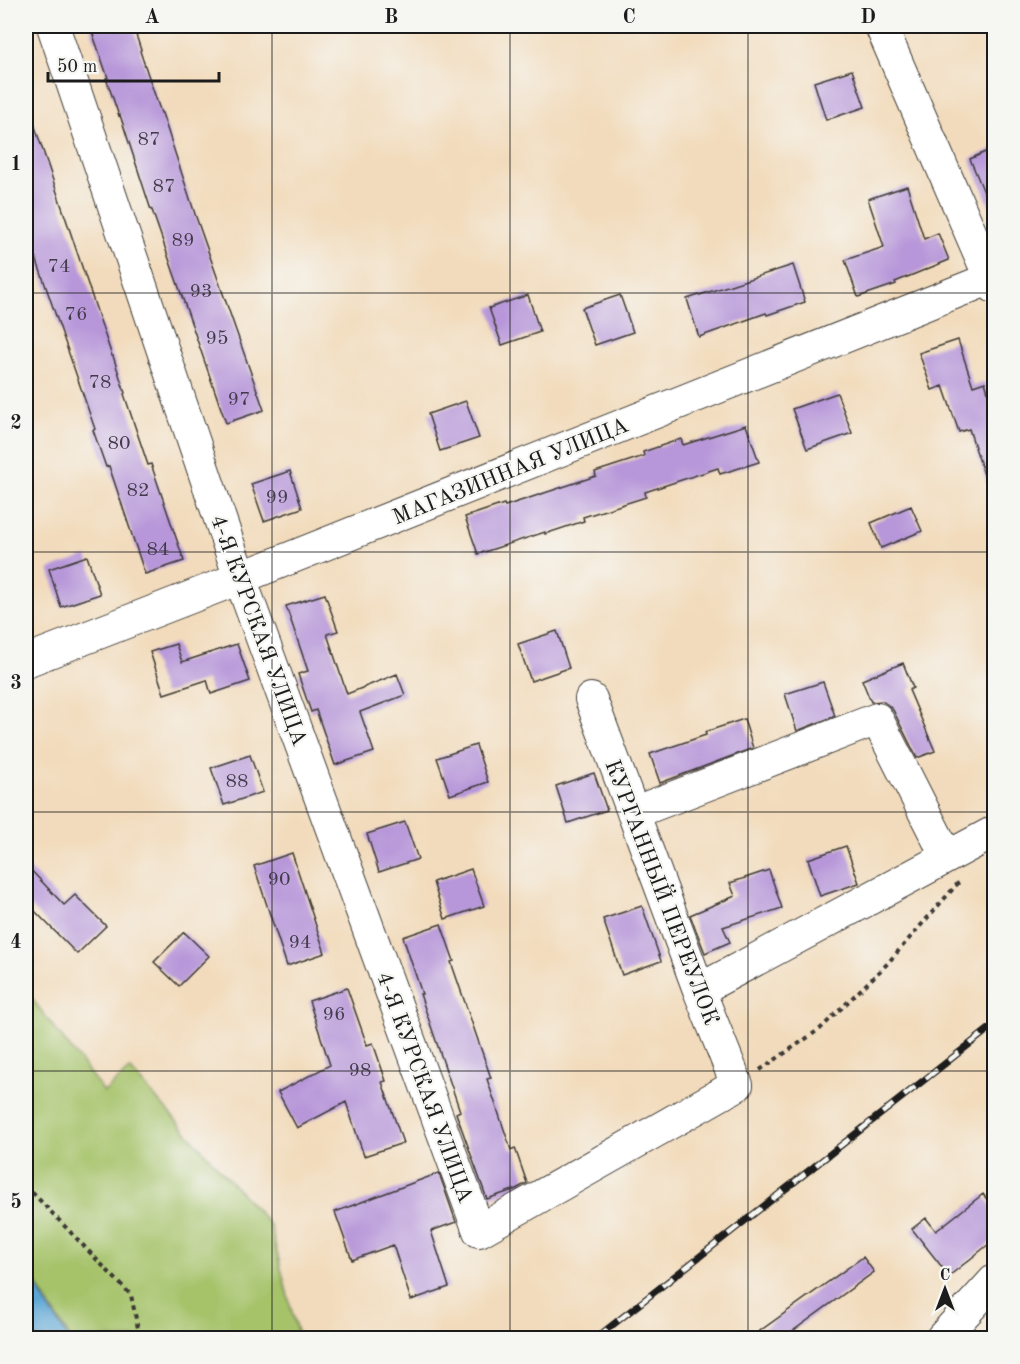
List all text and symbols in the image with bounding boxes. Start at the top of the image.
text: A [144,8,160,28]
text: B [384,8,398,28]
text: C [622,8,636,28]
text: D [860,8,876,28]
scale bar [48,45,219,83]
text: 50 m [57,58,97,76]
house number: 87 [137,130,161,150]
text: 1 [10,155,22,175]
house number: 87 [152,177,176,197]
house number: 89 [171,231,195,251]
house number: 74 [47,257,71,277]
house number: 93 [189,282,213,302]
house number: 76 [64,305,88,325]
house number: 95 [205,329,229,349]
house number: 78 [88,373,112,393]
house number: 97 [227,390,251,410]
text: 2 [10,414,22,434]
street label: МАГАЗИННАЯ УЛИЦА [390,414,632,529]
house number: 80 [107,434,131,454]
house number: 82 [126,481,150,501]
house number: 99 [265,488,289,508]
street label: 4-Я КУРСКАЯ УЛИЦА [206,512,310,749]
house number: 84 [146,540,170,560]
text: 3 [10,674,22,694]
street label: КУРГАННЫЙ ПЕРЕУЛОК [600,756,726,1028]
house number: 88 [225,772,249,792]
house number: 90 [267,870,291,890]
text: 4 [10,933,22,953]
house number: 94 [288,933,312,953]
street label: 4-Я КУРСКАЯ УЛИЦА [372,969,476,1206]
house number: 96 [322,1005,346,1025]
house number: 98 [348,1061,372,1081]
text: 5 [10,1192,22,1213]
north arrow [915,1259,975,1319]
text: С [940,1268,950,1284]

